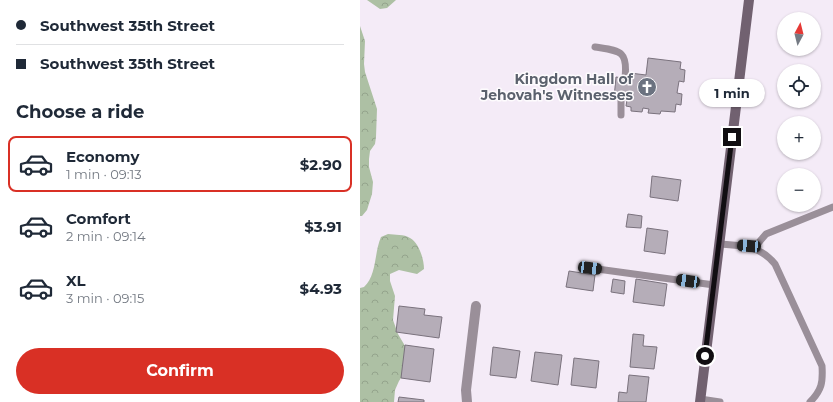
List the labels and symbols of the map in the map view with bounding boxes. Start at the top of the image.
north arrow [777,12,821,56]
place label: Kingdom Hall of Jehovah's Witnesses [480,70,634,104]
church icon: Kingdom Hall of Jehovah's Witnesses [636,76,658,98]
callout: 1 min [699,79,765,107]
route end [723,128,741,146]
car [737,239,761,253]
car [577,261,603,275]
car [675,273,701,289]
route start [696,347,714,365]

